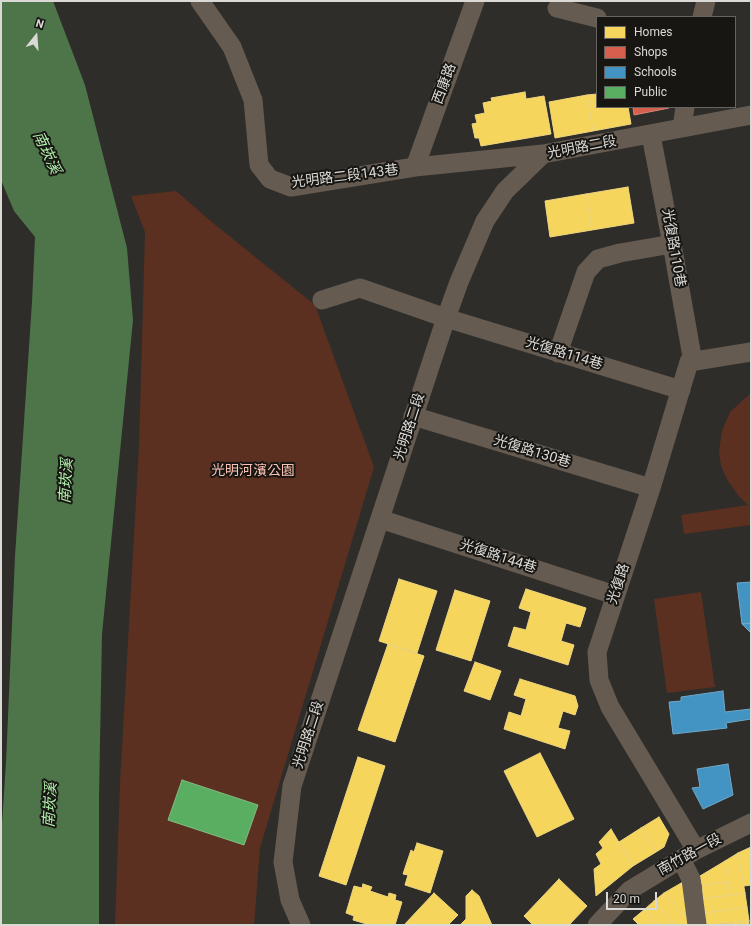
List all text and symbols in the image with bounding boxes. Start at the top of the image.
north arrow [16,16,56,56]
legend [596,16,736,108]
text: N [34,17,45,31]
text: Homes [634,25,672,39]
text: Shops [634,45,668,59]
street label: 西康路 [430,61,460,107]
text: Schools [634,65,677,79]
text: Public [634,85,667,99]
water label: 南崁溪 [28,129,64,177]
street label: 光明路二段 [546,133,618,163]
street label: 光明路二段143巷 [291,162,399,192]
street label: 光復路110巷 [658,207,688,289]
street label: 光復路114巷 [523,334,605,374]
street label: 光明路二段 [391,391,429,463]
street label: 光復路130巷 [491,432,573,472]
water label: 南崁溪 [57,458,77,504]
park label: 光明河濱公園 [211,463,295,479]
street label: 光復路144巷 [458,537,538,577]
street label: 光復路 [605,561,633,607]
street label: 光明路二段 [290,699,328,771]
water label: 南崁溪 [41,782,61,828]
street label: 南竹路一段 [655,831,725,879]
scale bar [608,884,659,910]
text: 20 m [613,892,640,906]

